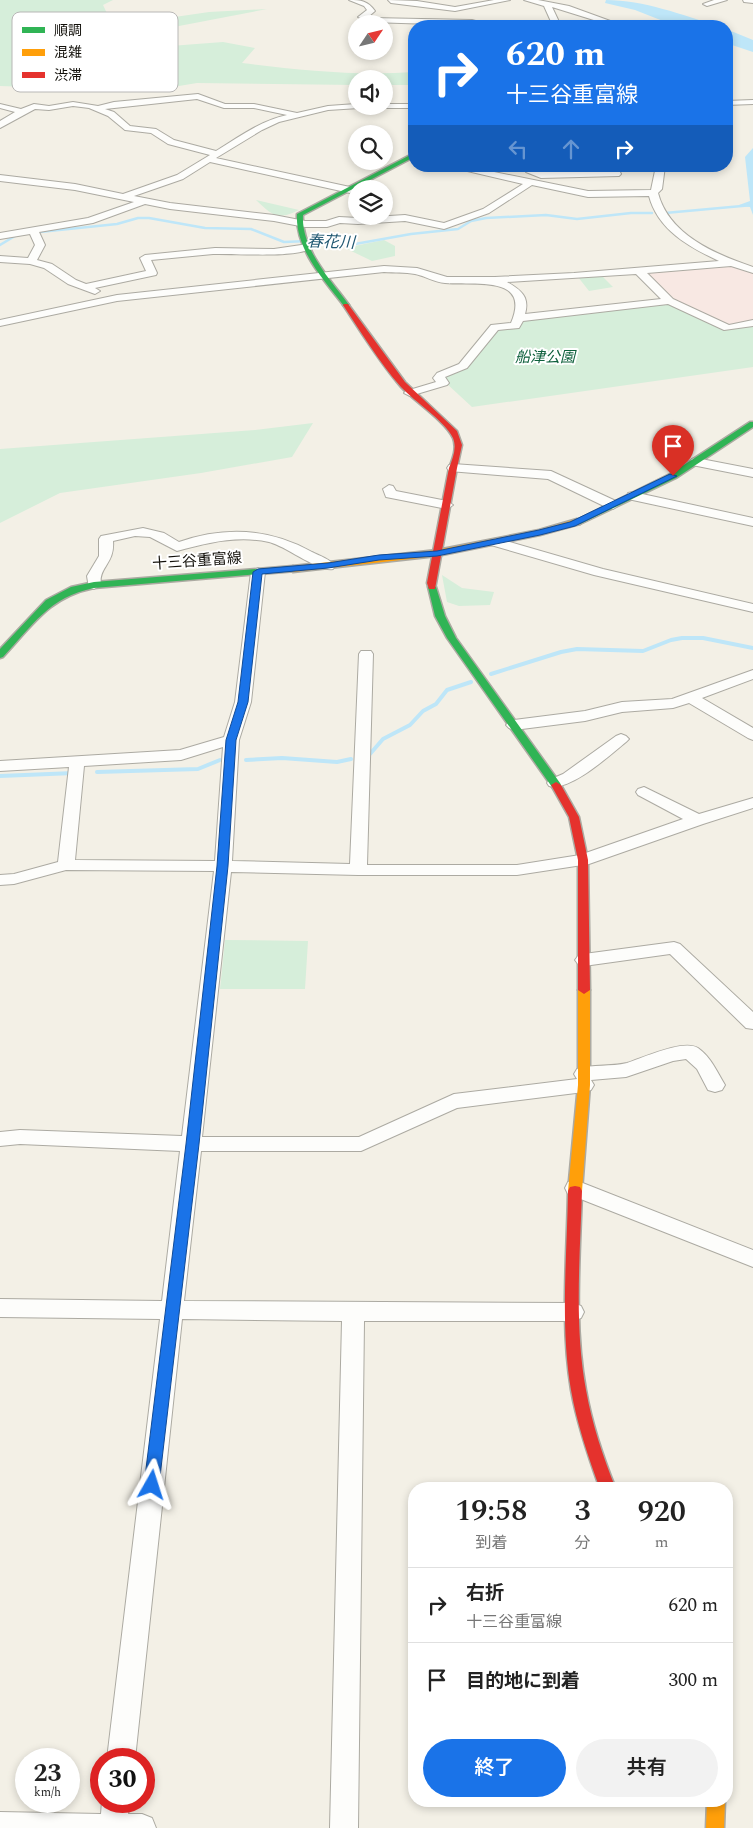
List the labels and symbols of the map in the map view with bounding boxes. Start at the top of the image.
legend [12,12,178,92]
north arrow [348,15,392,60]
text: 順調 [54,20,82,41]
text: 混雑 [54,42,82,63]
text: 渋滞 [54,65,82,86]
water label: 春花川 [307,229,357,255]
park label: 船津公園 [515,346,577,369]
pin [652,425,694,476]
street label: 十三谷重富線 [151,546,243,576]
position arrow [125,1458,177,1510]
speed limit sign: 30 [90,1748,155,1813]

